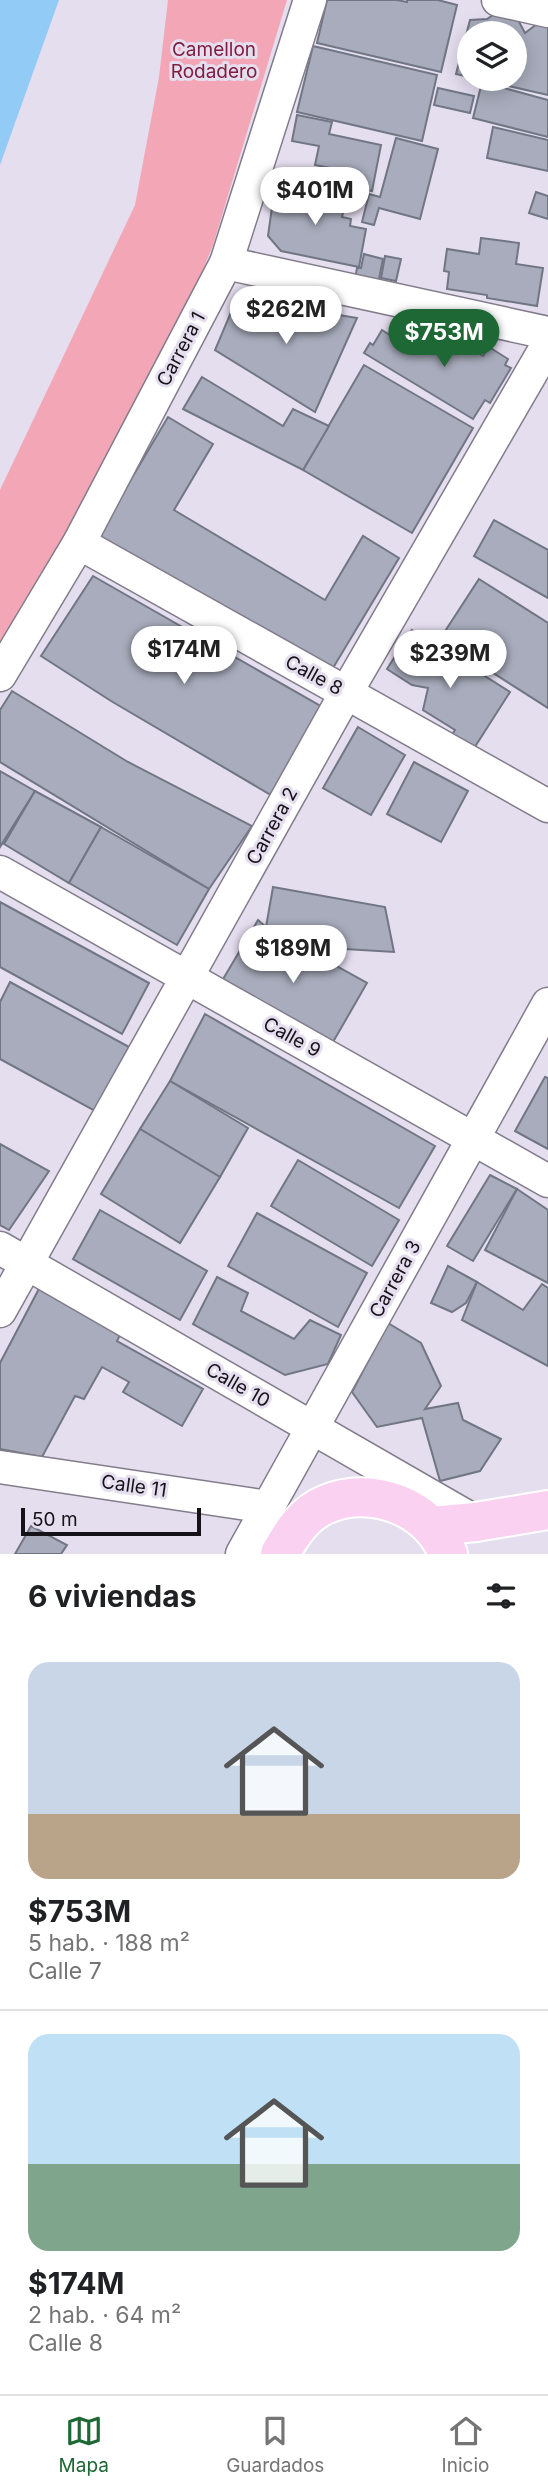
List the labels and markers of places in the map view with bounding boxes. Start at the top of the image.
pin: $401M [266,168,364,227]
pin: $262M [237,286,335,346]
pin: $753M [395,310,493,369]
pin: $174M [135,626,233,686]
pin: $239M [401,630,499,690]
pin: $189M [244,926,342,985]

